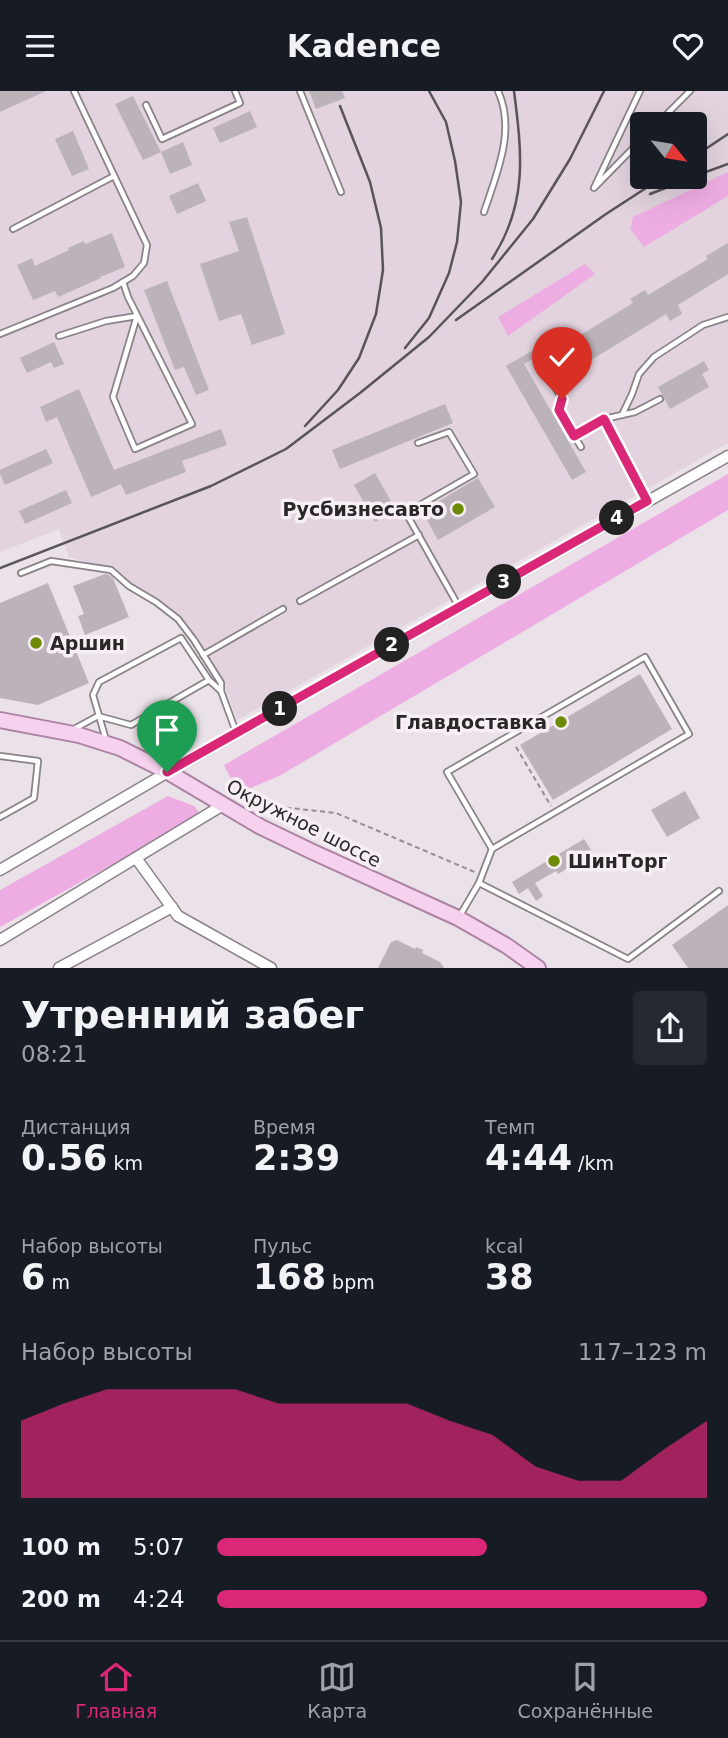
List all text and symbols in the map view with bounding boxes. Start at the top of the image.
icon: menu [21,27,59,65]
text: Kadence [287,27,441,65]
icon: heart [669,27,707,65]
north arrow [630,112,707,189]
map controls [630,112,707,189]
pin [532,327,592,399]
icon: check [543,338,581,376]
place label: Русбизнесавто [283,498,444,520]
marker: Русбизнесавто [450,501,466,517]
pin: 4 [600,501,634,535]
text: 4 [610,506,623,528]
pin: 3 [486,565,522,599]
text: 3 [497,570,510,592]
pin: 2 [374,627,410,663]
place label: Аршин [50,632,125,654]
text: 2 [385,633,398,655]
marker: Аршин [28,635,44,651]
pin: 1 [262,691,298,727]
text: 1 [273,697,286,719]
pin [137,700,197,772]
icon: arrive [148,711,186,749]
place label: Главдоставка [395,711,547,733]
marker: Главдоставка [553,714,569,730]
street label: Окружное шоссе [223,775,385,871]
place label: ШинТорг [568,850,668,872]
marker: ШинТорг [546,853,562,869]
button: share [633,991,707,1065]
text: Утренний забег [21,993,364,1037]
text: 08:21 [21,1041,87,1067]
text: Дистанция [21,1116,130,1138]
text: Время [253,1116,316,1138]
text: Темп [485,1116,535,1138]
text: 0.56 [21,1138,107,1178]
text: 2:39 [253,1138,340,1178]
text: 4:44 [485,1138,572,1178]
text: km [107,1152,143,1174]
text: /km [572,1152,614,1174]
text: Набор высоты [21,1235,163,1257]
text: Пульс [253,1235,312,1257]
text: kcal [485,1235,523,1257]
text: 6 [21,1257,45,1297]
text: 168 [253,1257,326,1297]
text: 38 [485,1257,534,1297]
text: m [45,1271,70,1293]
text: bpm [326,1271,375,1293]
text: Набор высоты [21,1339,193,1365]
text: 117–123 m [578,1339,707,1365]
text: 100 m [21,1534,101,1560]
text: 5:07 [133,1534,185,1560]
text: 200 m [21,1586,101,1612]
text: 4:24 [133,1586,185,1612]
tab: Главная [75,1658,157,1722]
tab: Карта [307,1658,367,1722]
tab: Сохранённые [517,1658,653,1722]

